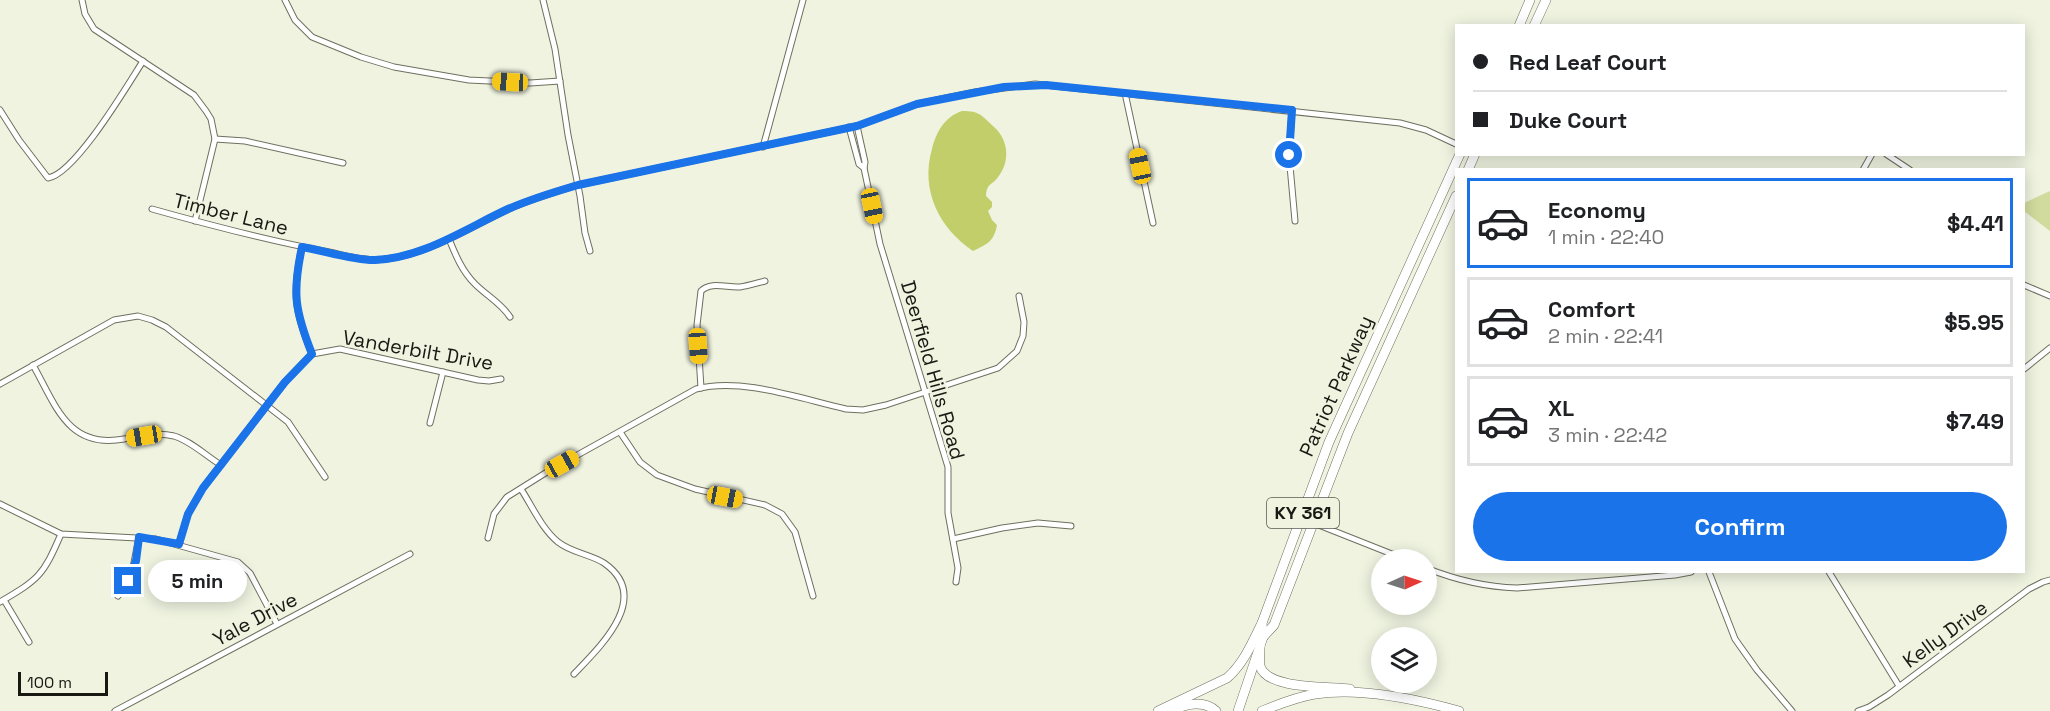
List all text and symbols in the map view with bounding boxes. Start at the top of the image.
text: Red Leaf Court [1509,48,1667,76]
car [492,72,528,92]
text: Duke Court [1509,106,1627,134]
route start [1275,141,1302,168]
car [1127,147,1153,185]
street label: Timber Lane [171,187,291,241]
car [859,187,885,225]
icon: car [1476,196,1530,250]
text: Economy [1548,196,1646,224]
text: $4.41 [1947,209,2004,237]
text: 1 min · 22:40 [1548,224,1664,250]
street label: Deerfield Hills Road [895,277,971,463]
icon: car [1476,295,1530,349]
text: Comfort [1548,295,1636,323]
text: $5.95 [1944,308,2004,336]
street label: Patriot Parkway [1293,311,1379,461]
text: 2 min · 22:41 [1548,323,1663,349]
street label: Vanderbilt Drive [341,324,495,376]
car [688,327,708,365]
icon: car [1476,394,1530,448]
text: XL [1548,394,1574,422]
text: $7.49 [1946,407,2004,435]
text: 3 min · 22:42 [1548,422,1667,448]
car [125,424,163,448]
car [542,447,582,481]
car [706,485,744,509]
button: Confirm [1473,492,2007,561]
road number: KY 361 [1267,498,1339,528]
north arrow [1371,549,1437,615]
map controls [1371,549,1437,693]
callout: 5 min [149,560,248,602]
route end [114,567,141,594]
text: 5 min [172,568,223,594]
street label: Yale Drive [208,586,302,652]
street label: Kelly Drive [1897,594,1993,674]
button: layers [1371,627,1437,693]
scale bar [18,669,108,696]
text: 100 m [27,672,72,693]

